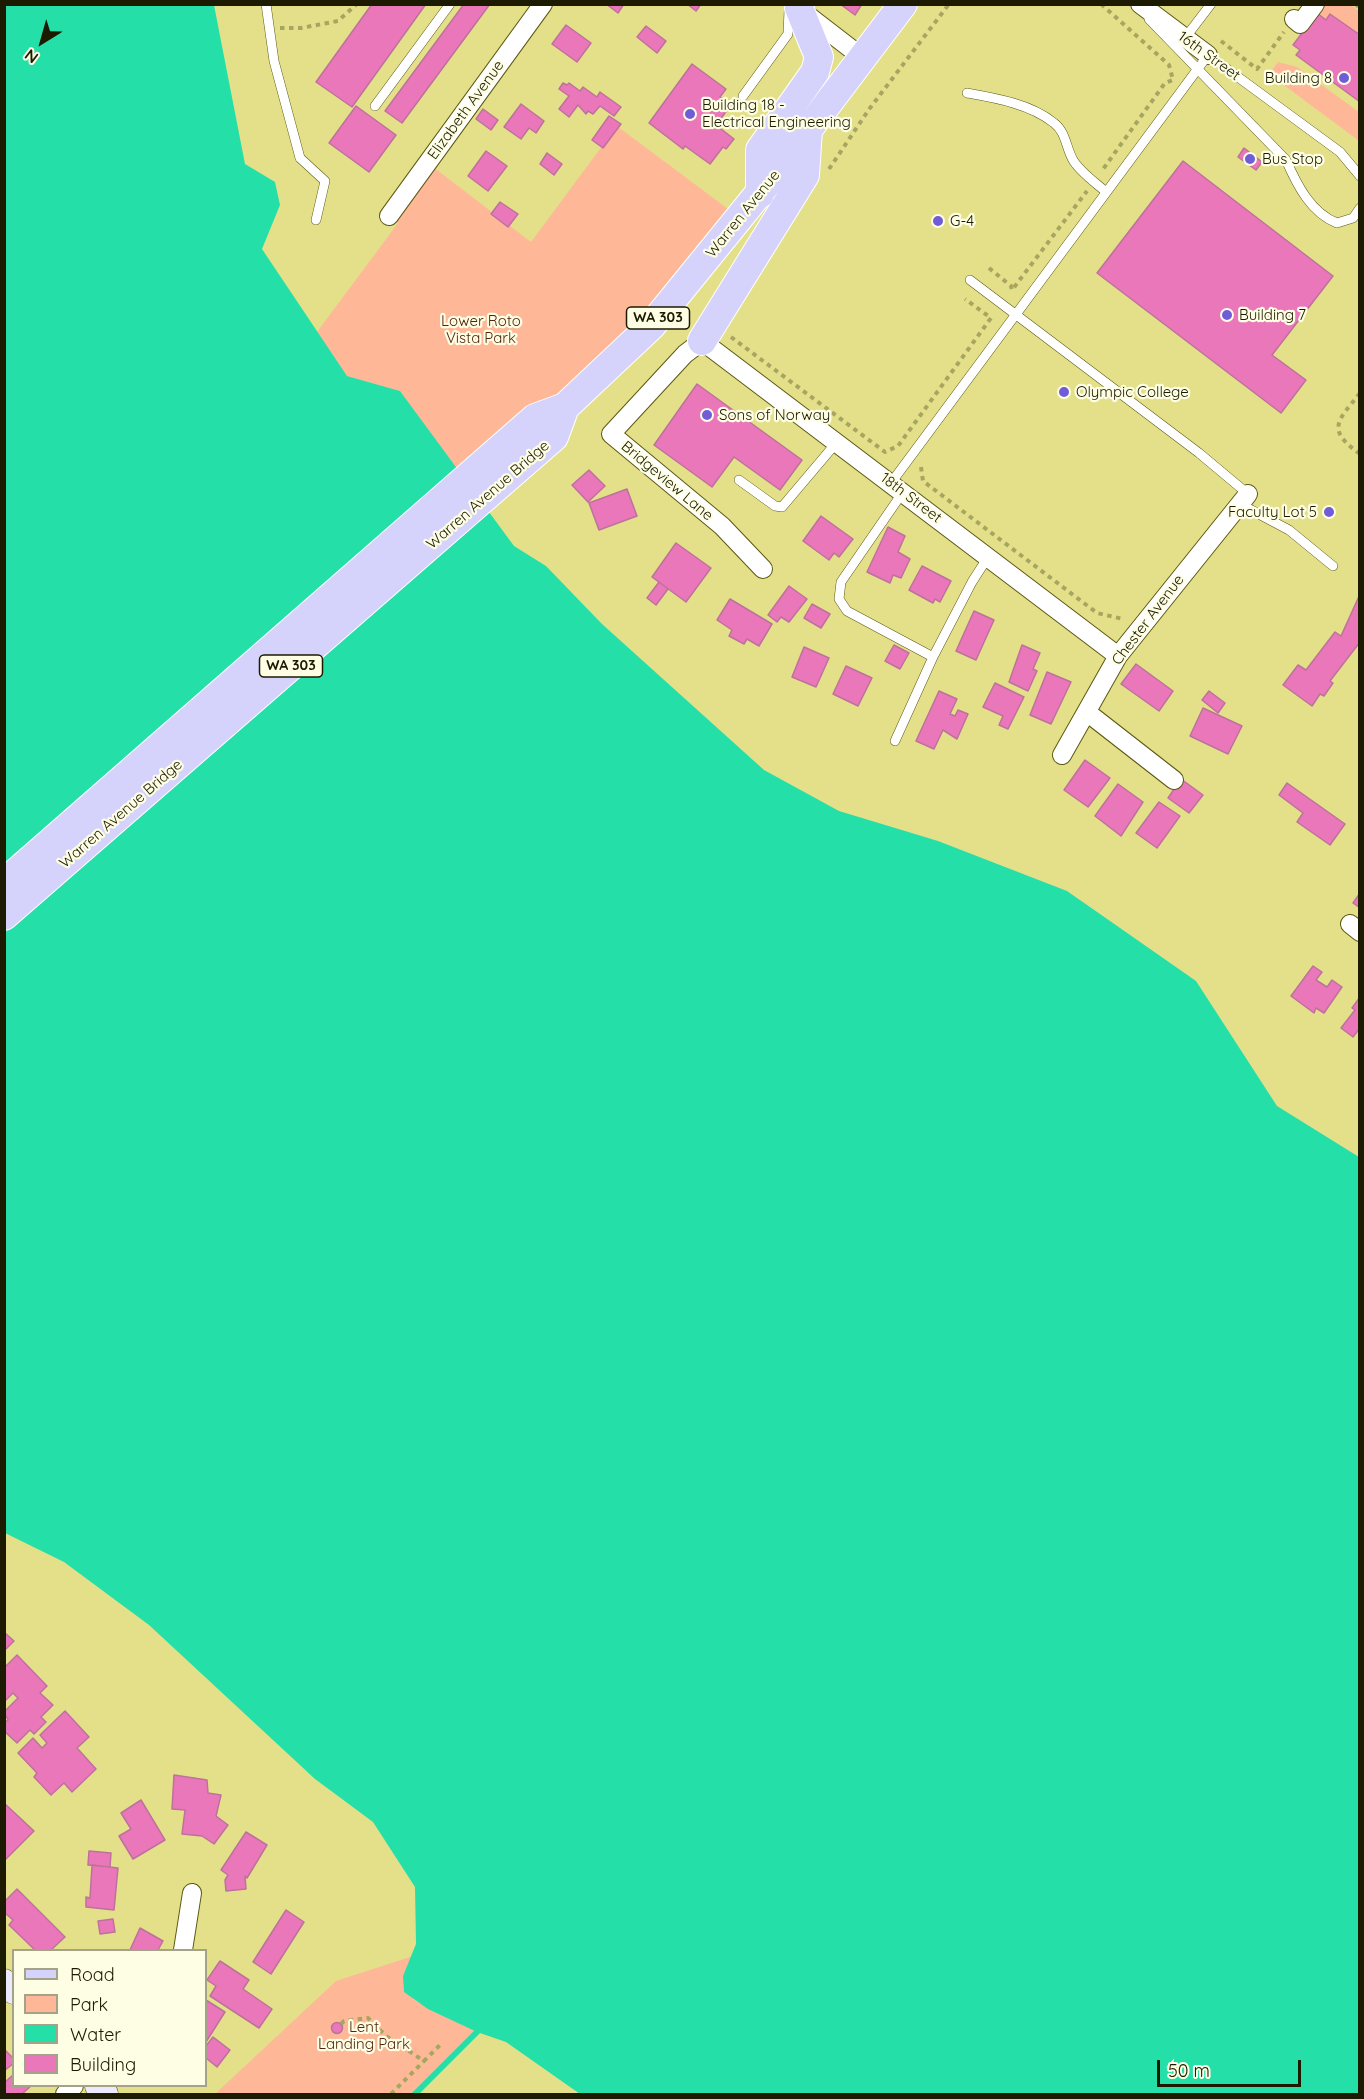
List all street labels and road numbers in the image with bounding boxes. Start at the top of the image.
street label: 16th Street [1174,27,1244,85]
street label: Elizabeth Avenue [424,57,508,163]
street label: Warren Avenue [702,167,784,261]
road number: WA 303 [626,307,690,329]
street label: Warren Avenue Bridge [423,437,553,553]
street label: Bridgeview Lane [617,437,717,525]
street label: 18th Street [877,469,945,527]
street label: Chester Avenue [1108,571,1188,669]
road number: WA 303 [260,655,322,677]
street label: Warren Avenue Bridge [56,756,186,872]

